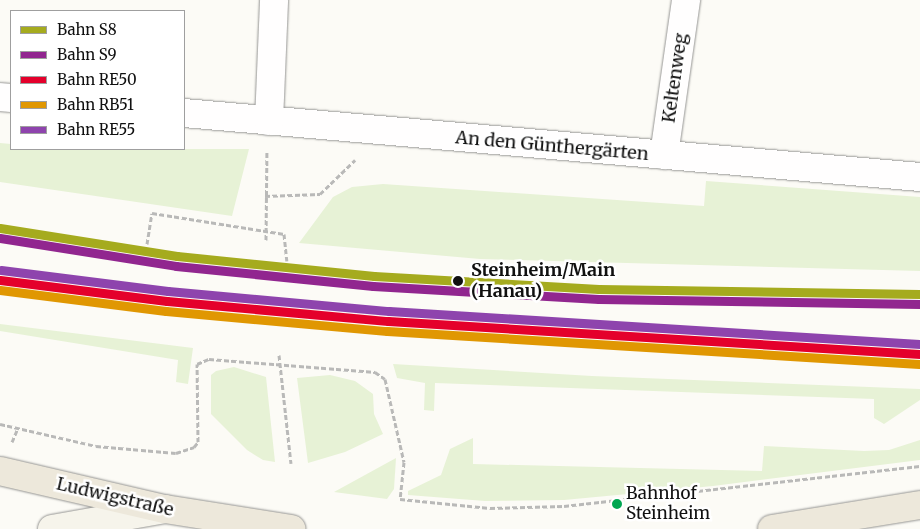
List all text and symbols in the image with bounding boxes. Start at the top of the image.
legend [10,10,185,150]
text: Bahn S8 [57,20,117,39]
street label: Keltenweg [658,32,692,124]
text: Bahn S9 [57,45,117,64]
text: Bahn RE50 [57,70,137,89]
text: Bahn RB51 [57,95,134,114]
text: Bahn RE55 [57,120,135,139]
street label: An den Günthergärten [454,127,650,165]
place label: Steinheim/Main (Hanau) [471,260,615,302]
marker: Steinheim/Main (Hanau) [449,272,467,290]
street label: Ludwigstraße [54,473,176,521]
place label: Bahnhof Steinheim [626,484,710,524]
marker: Bahnhof Steinheim [612,499,622,509]

